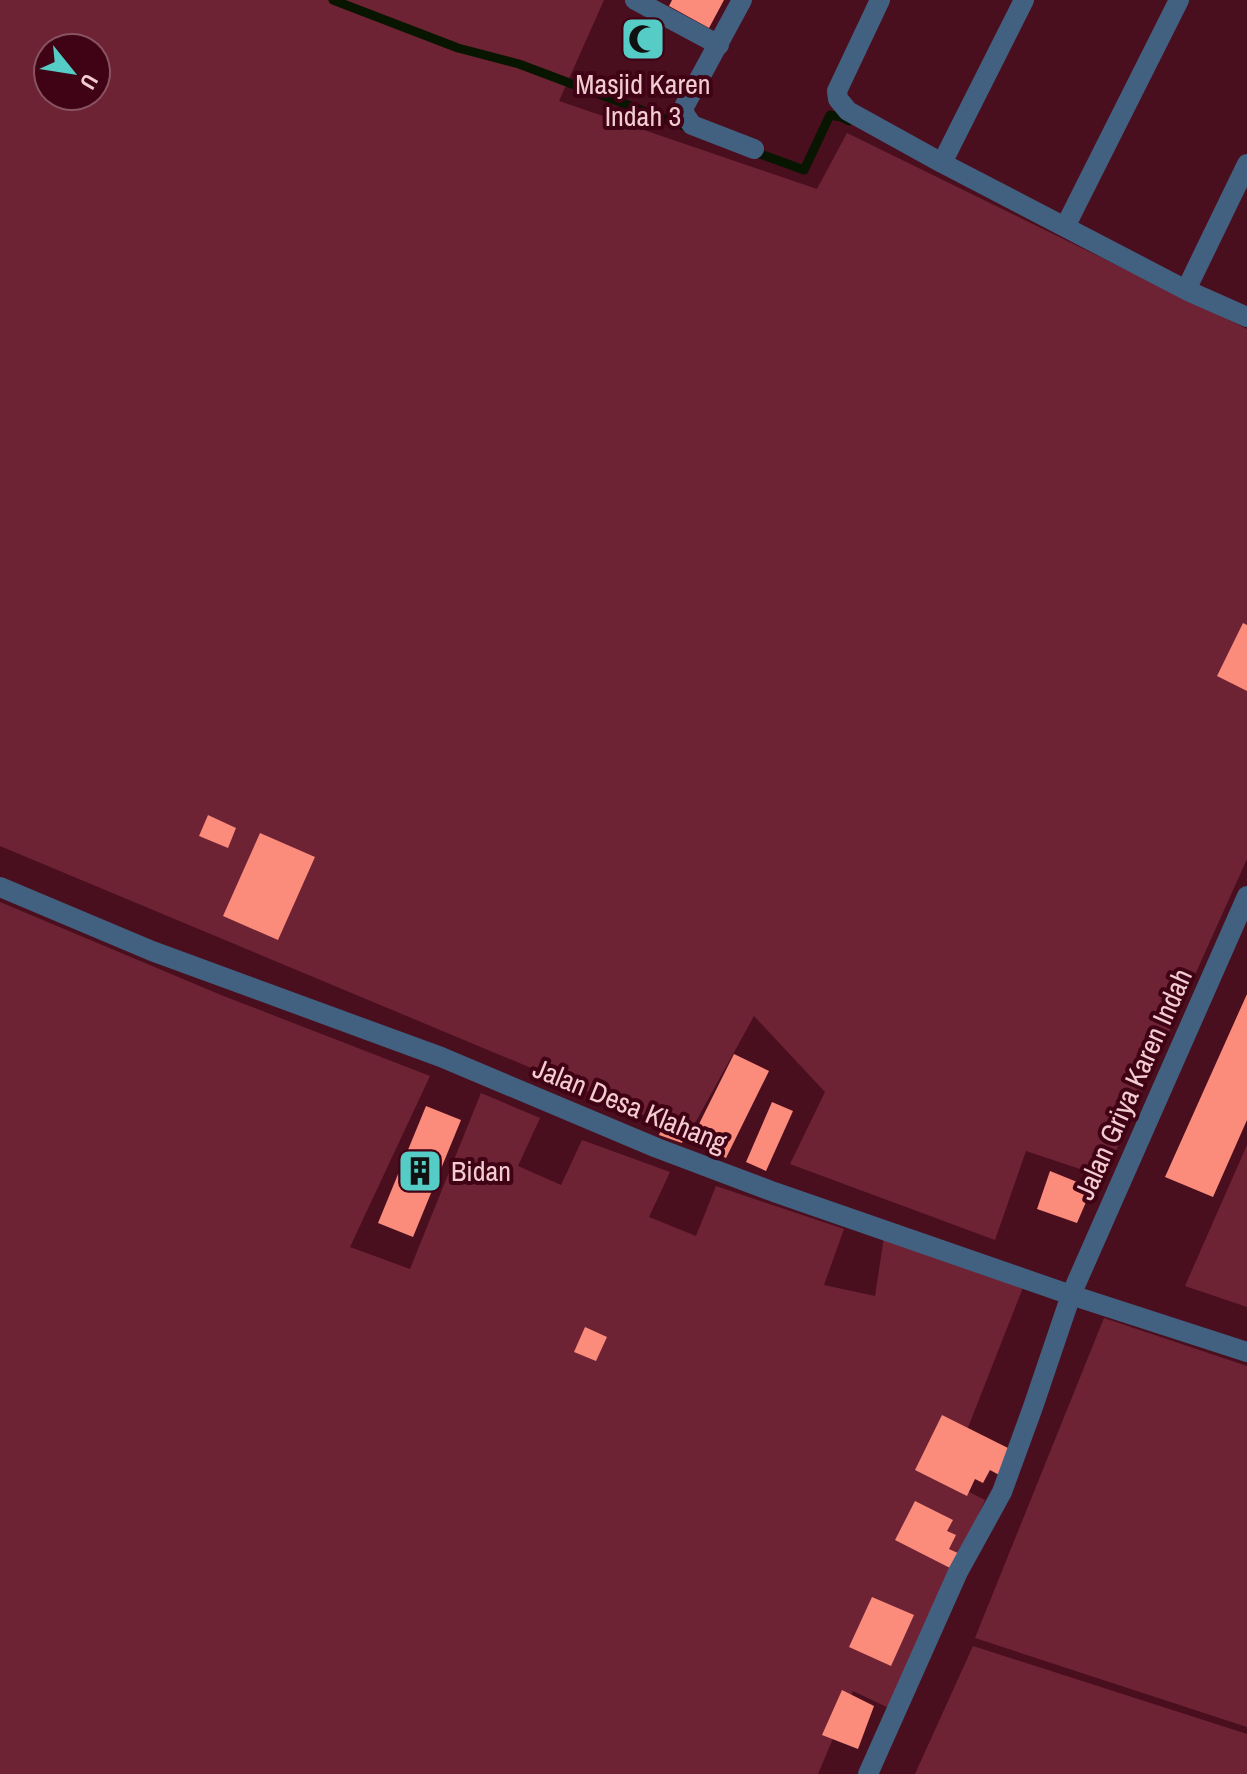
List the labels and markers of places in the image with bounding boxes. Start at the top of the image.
mosque icon: Masjid Karen Indah 3 [619,15,667,63]
place label: Masjid Karen Indah 3 [575,65,711,135]
building icon: Bidan [396,1147,444,1195]
place label: Bidan [451,1152,511,1190]

